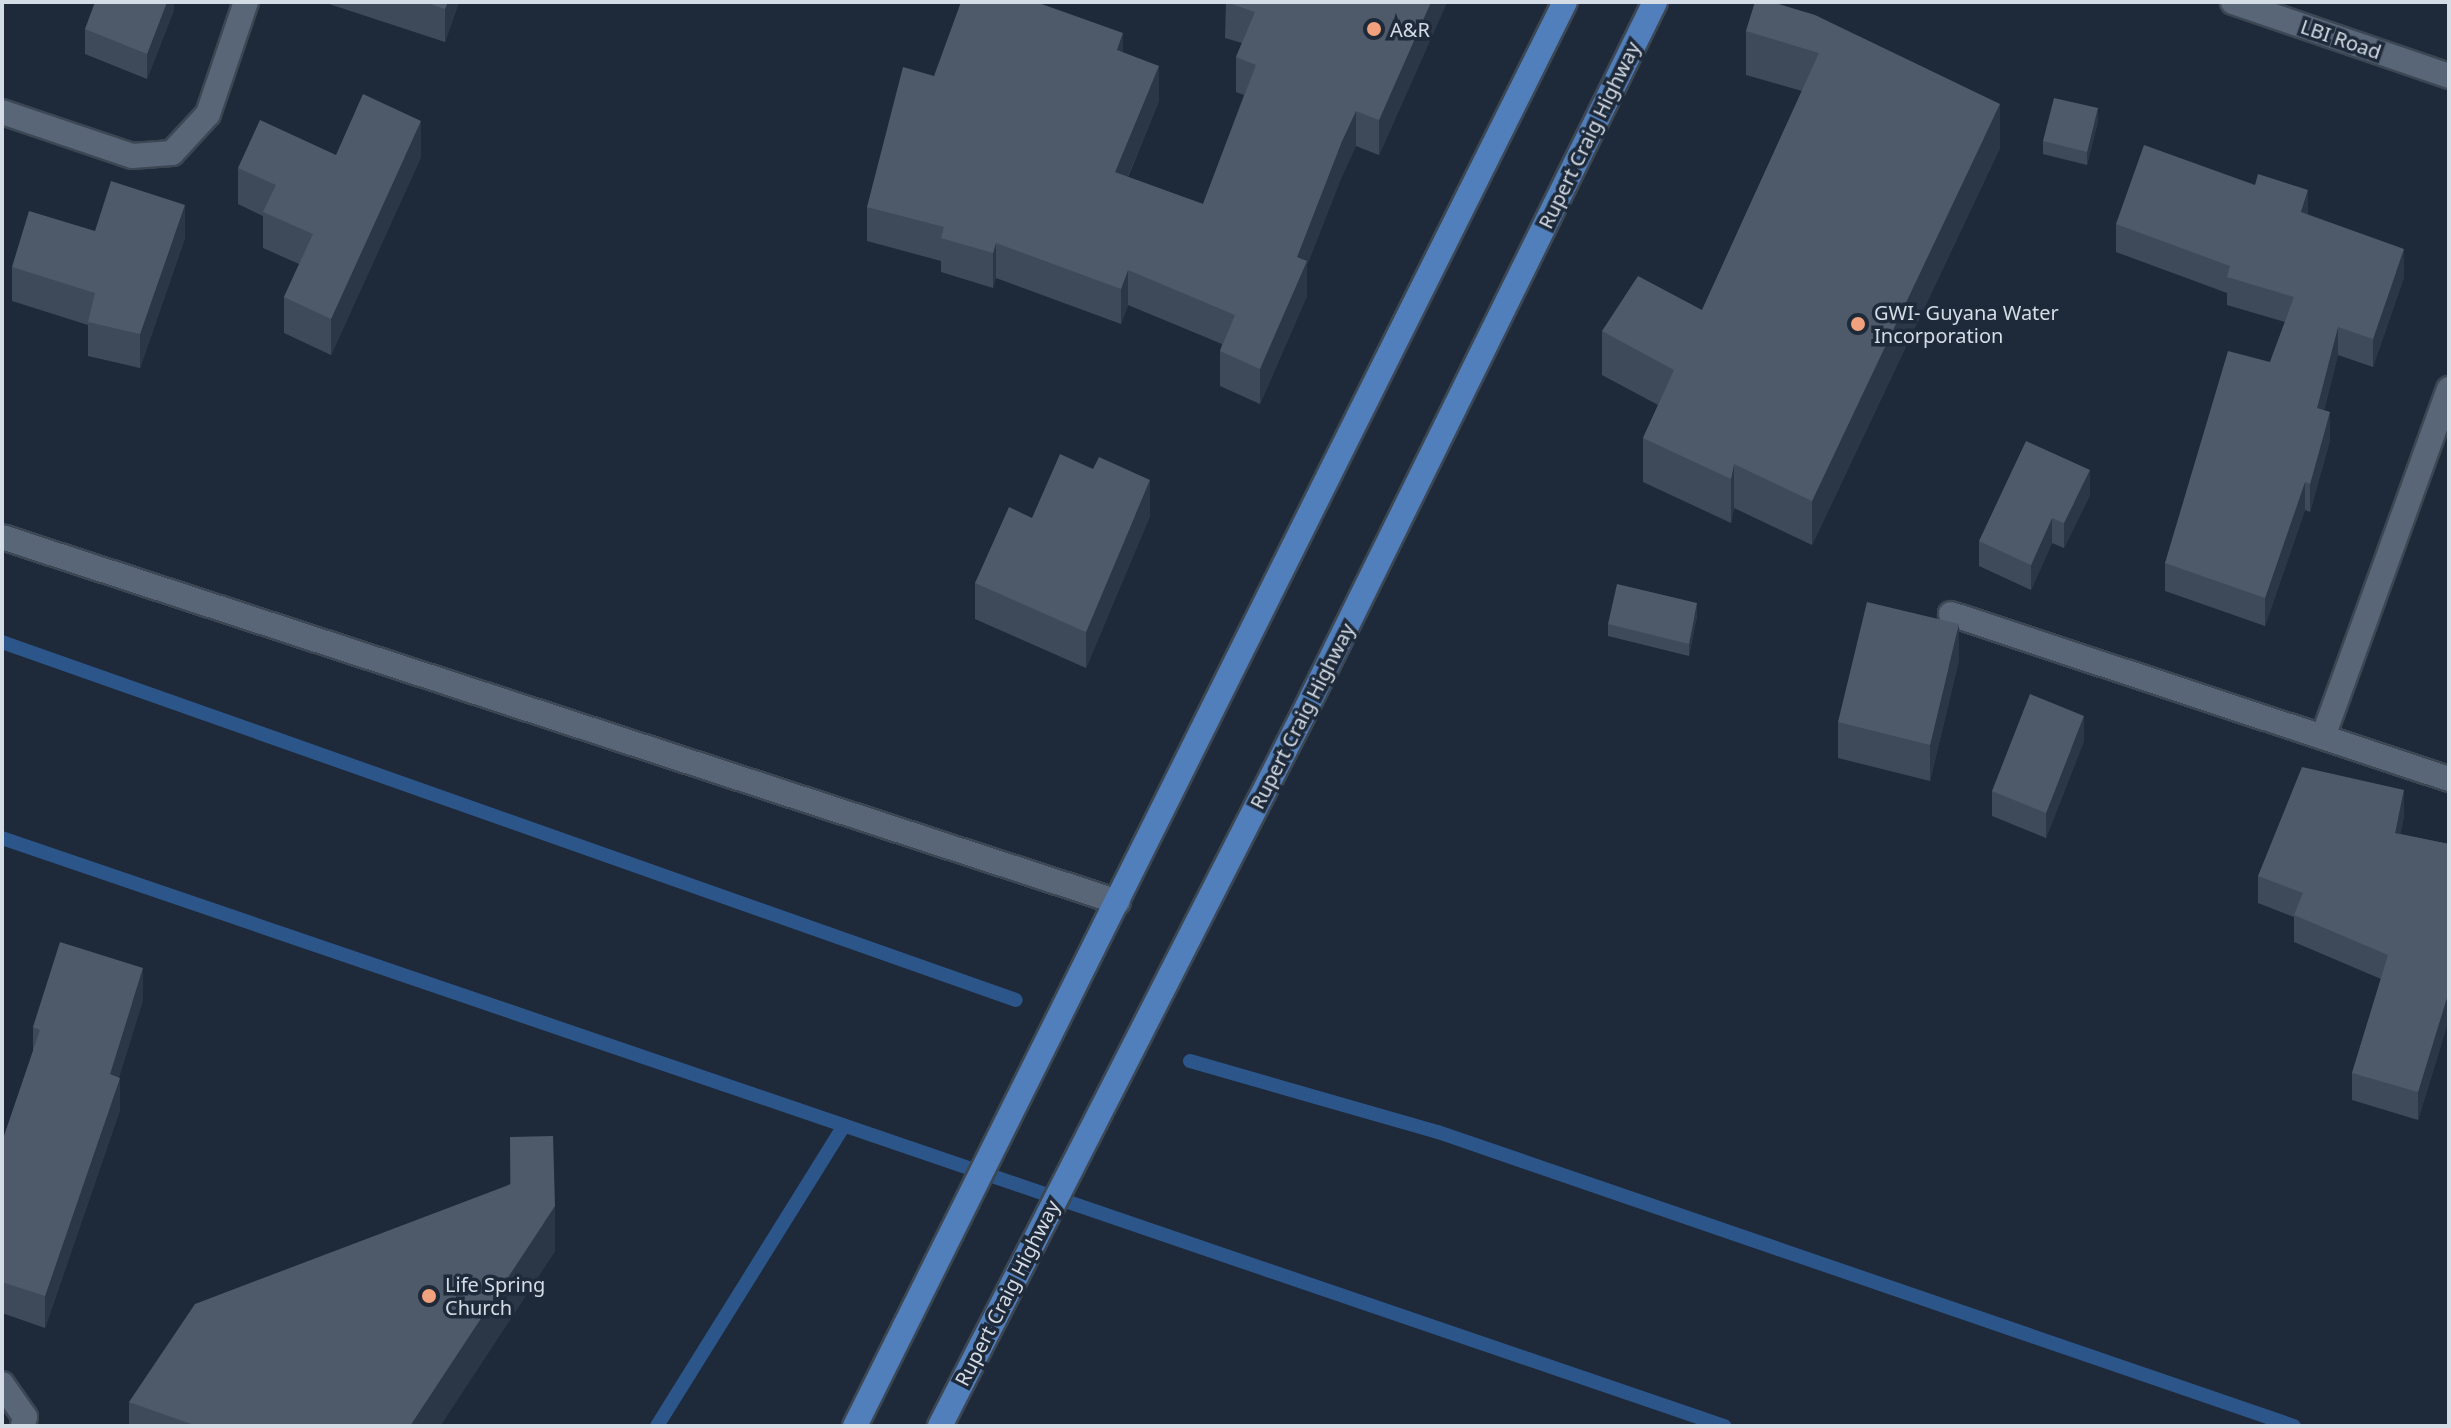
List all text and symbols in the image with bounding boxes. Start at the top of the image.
street label: LBI Road [2298,14,2384,64]
place label: A&R [1390,17,1430,41]
marker: A&R [1365,20,1383,38]
street label: Rupert Craig Highway [1533,38,1645,232]
place label: GWI- Guyana Water Incorporation [1874,300,2059,347]
marker: GWI- Guyana Water Incorporation [1849,315,1867,333]
street label: Rupert Craig Highway [1245,619,1359,813]
street label: Rupert Craig Highway [950,1196,1064,1390]
place label: Life Spring Church [445,1272,545,1319]
marker: Life Spring Church [420,1287,438,1305]

